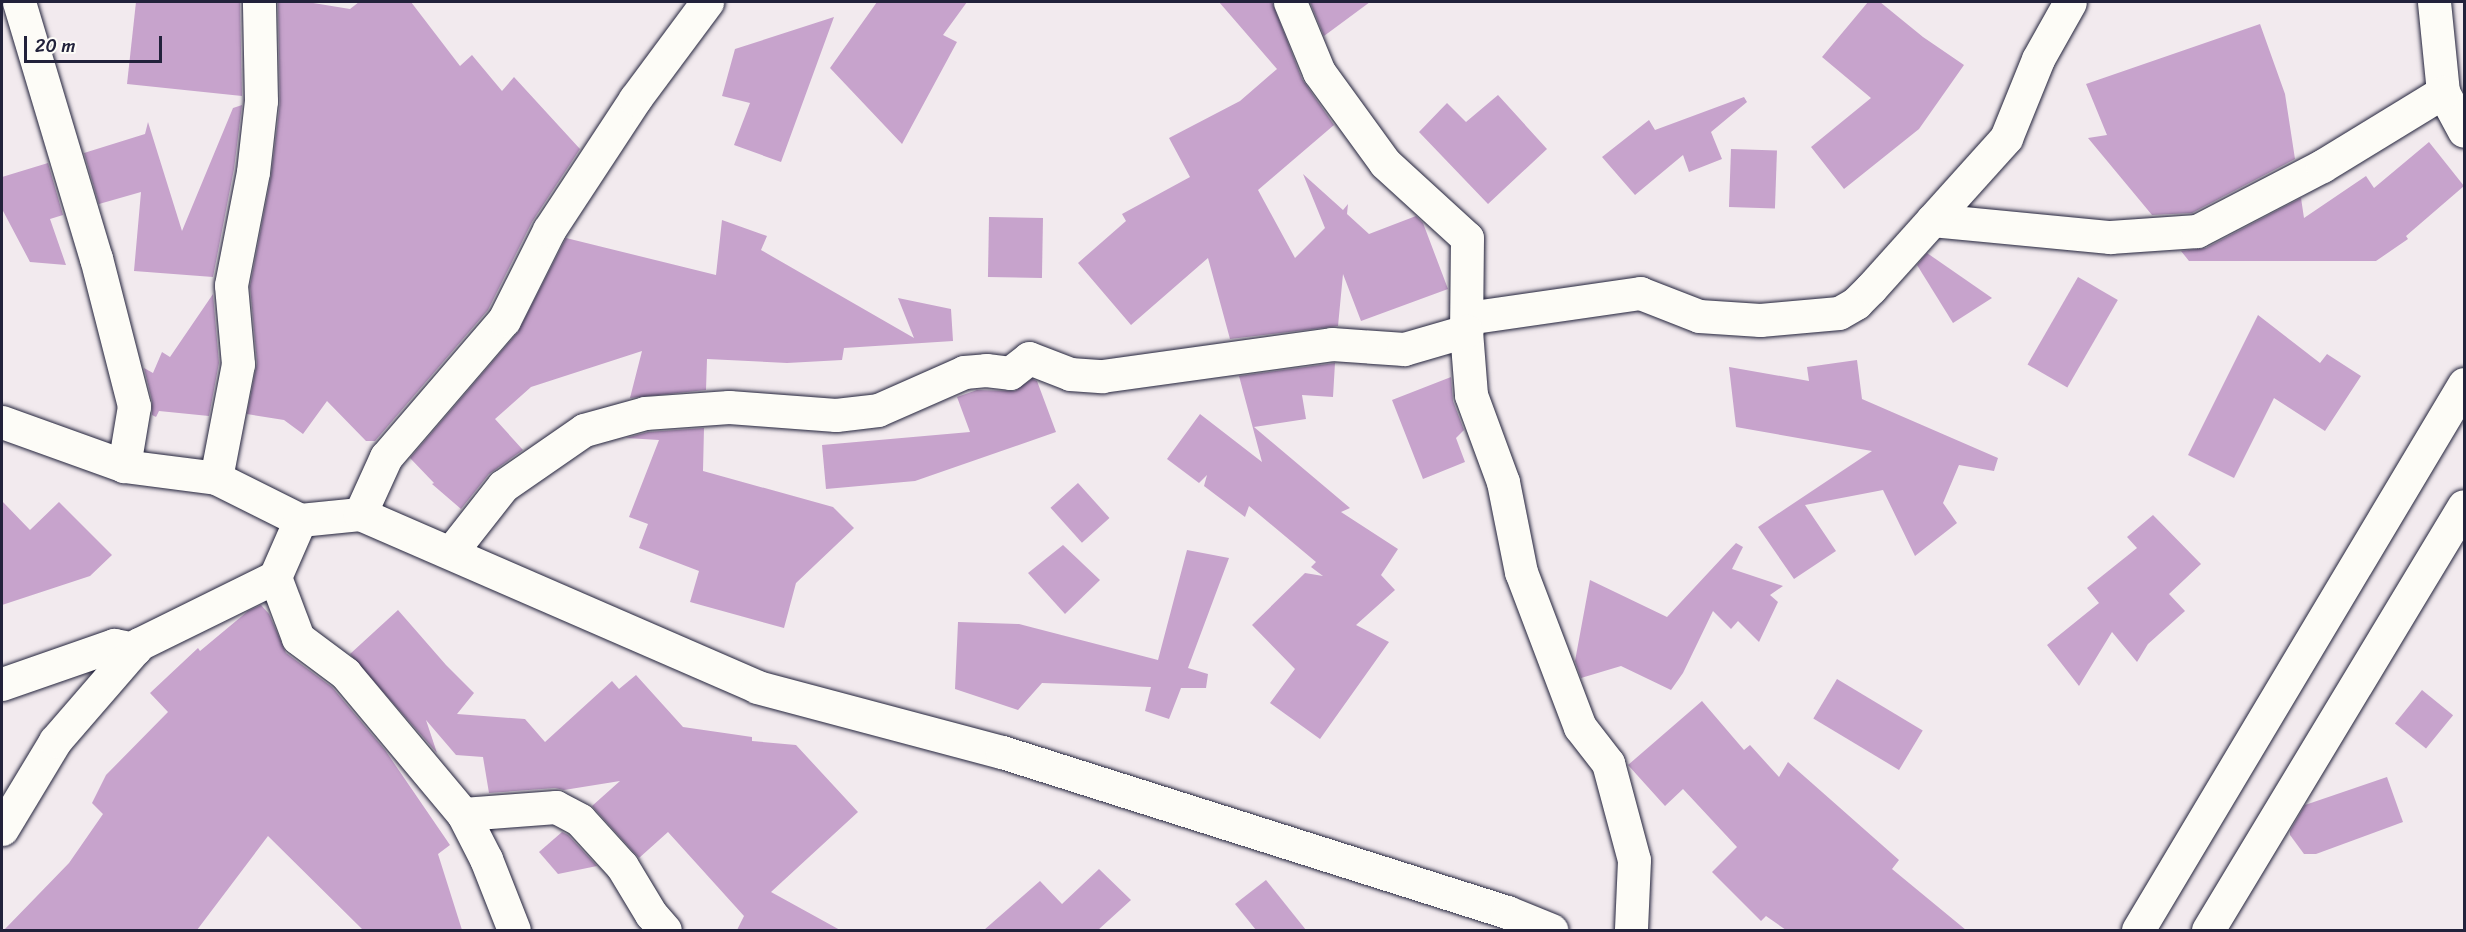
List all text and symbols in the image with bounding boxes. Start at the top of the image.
scale bar [27,24,165,62]
text: 20 m [35,30,75,62]

